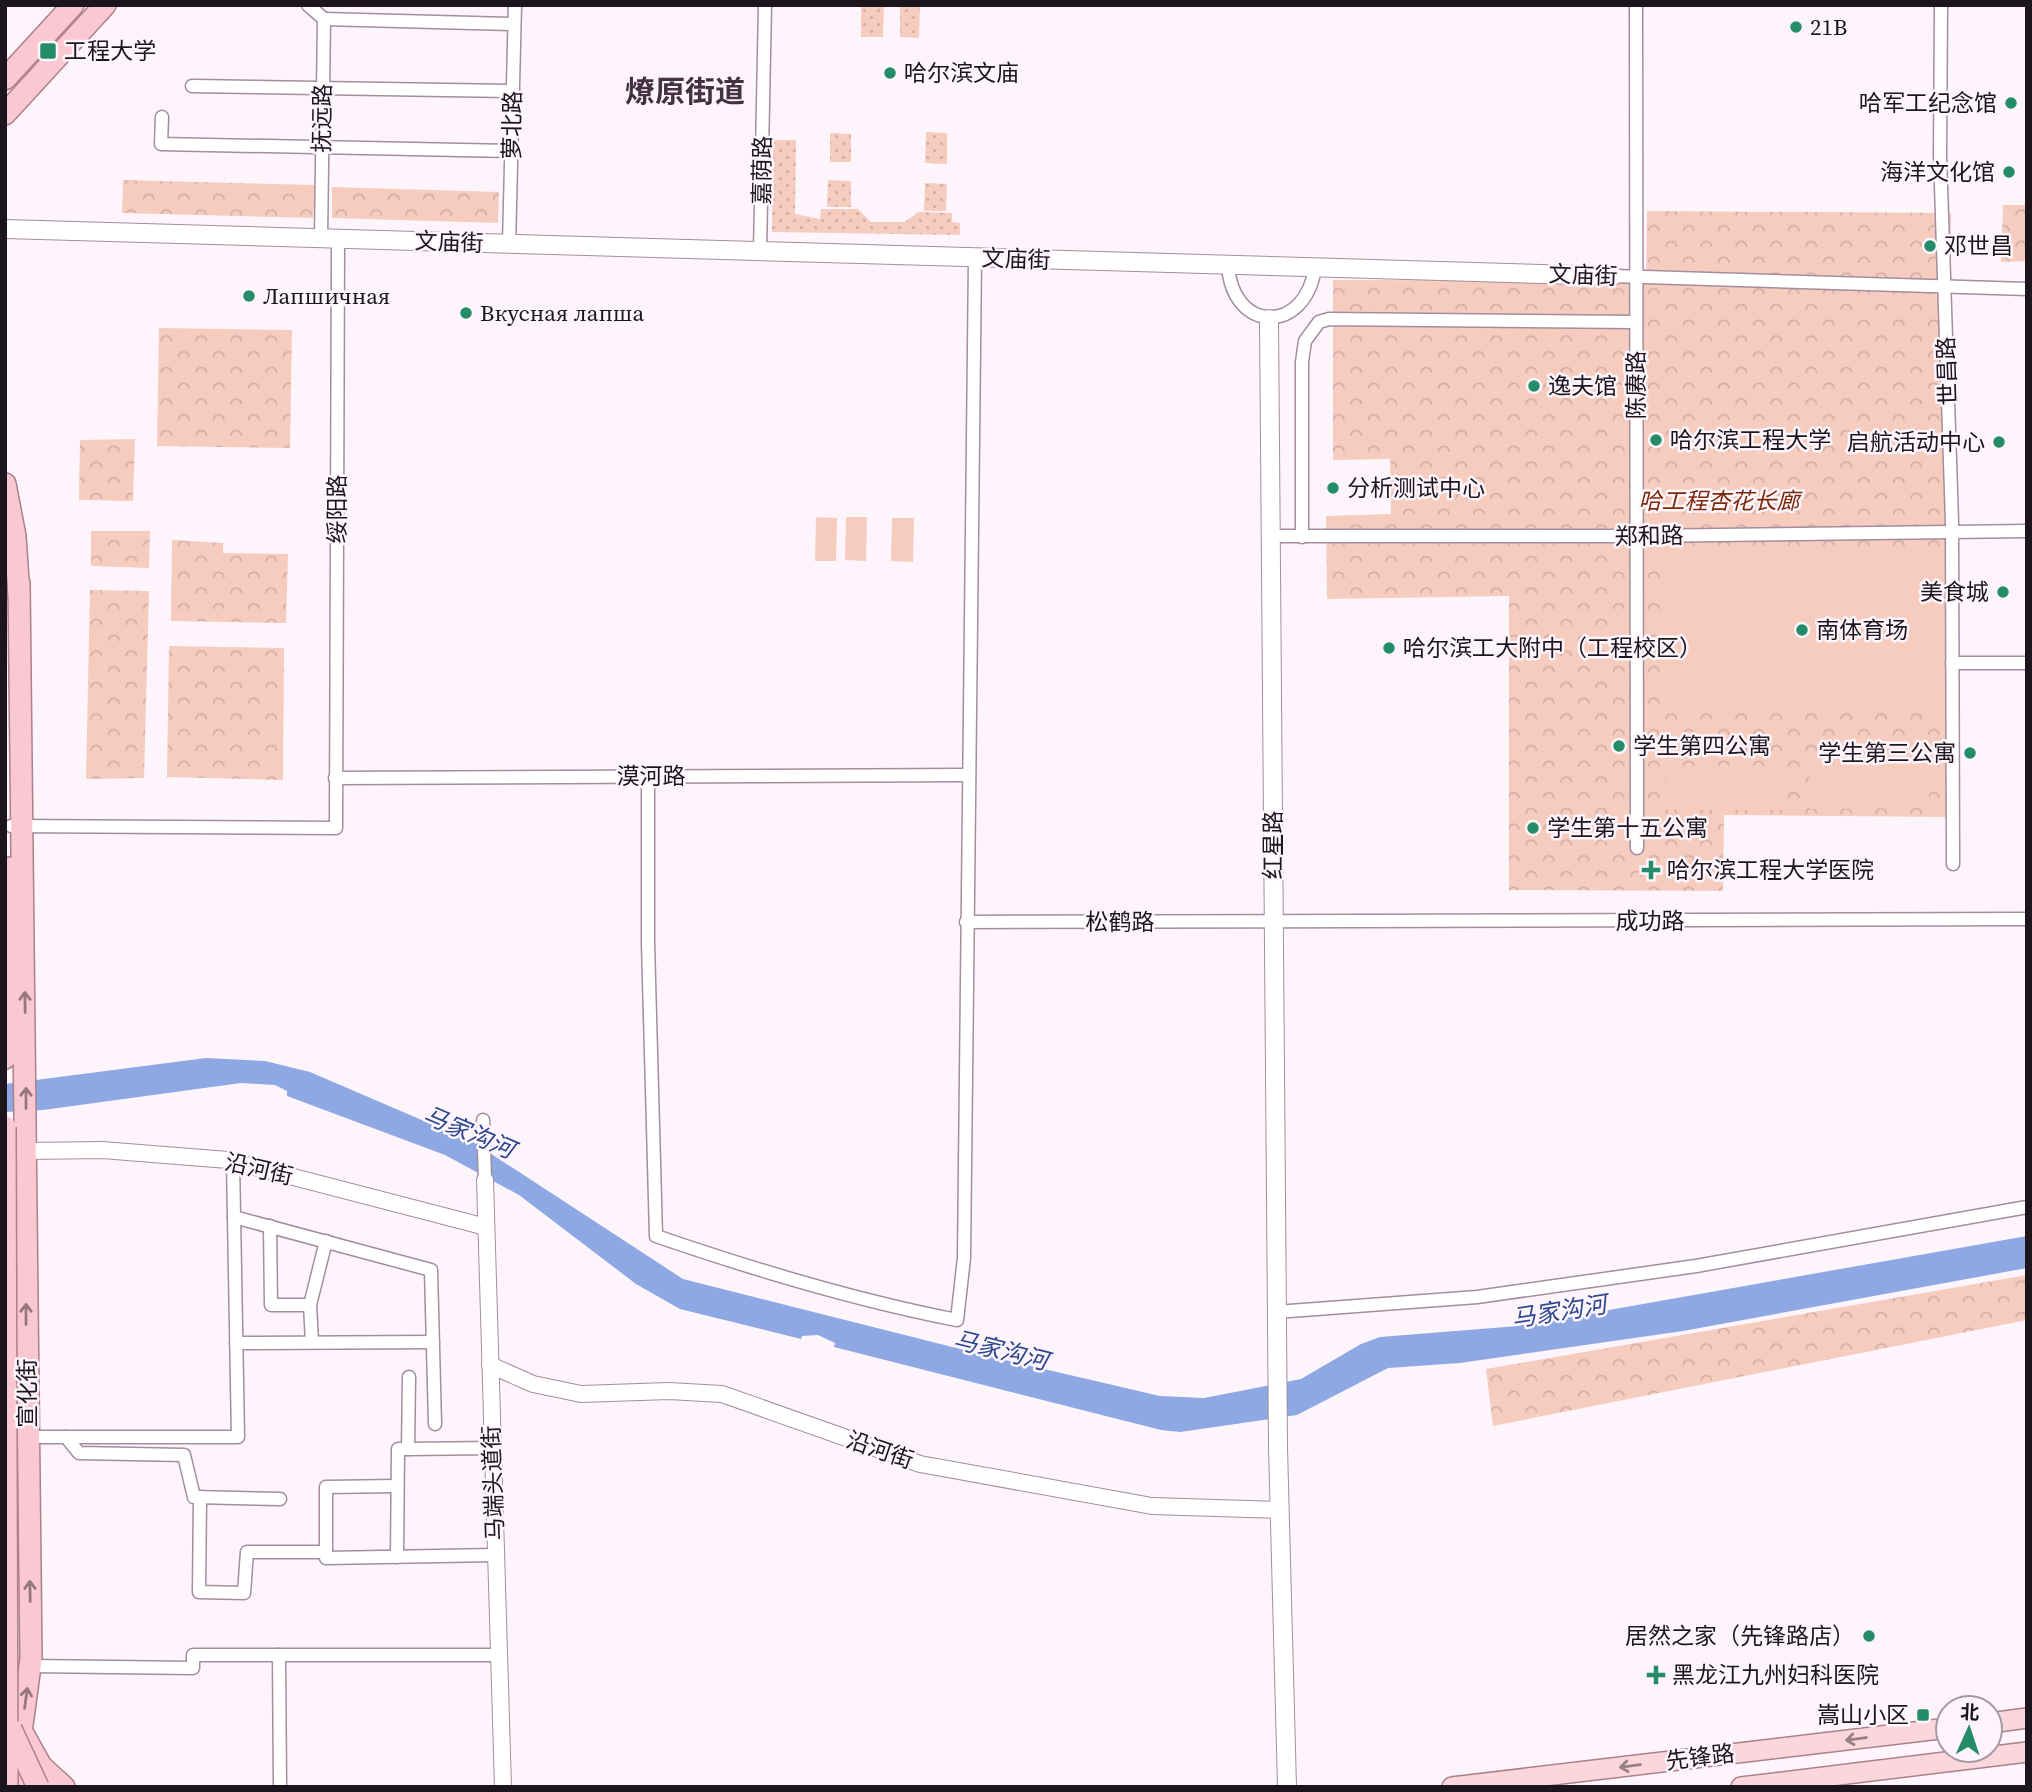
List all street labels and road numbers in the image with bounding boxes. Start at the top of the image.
street label: 抚远路 [305,83,339,153]
street label: 萝北路 [495,90,529,160]
street label: 嘉荫路 [745,135,779,205]
street label: 文庙街 [414,225,484,259]
street label: 文庙街 [981,242,1051,276]
street label: 文庙街 [1548,258,1618,292]
street label: 世昌路 [1930,336,1964,406]
street label: 陈赓路 [1620,351,1652,420]
street label: 绥阳路 [321,475,353,544]
street label: 郑和路 [1614,519,1684,553]
street label: 漠河路 [617,760,686,792]
street label: 红星路 [1257,811,1289,880]
street label: 成功路 [1616,905,1685,937]
street label: 松鹤路 [1086,906,1155,938]
street label: 沿河街 [222,1146,296,1192]
street label: 宣化街 [11,1359,43,1428]
street label: 沿河街 [842,1424,918,1476]
street label: 马端头道街 [475,1425,511,1541]
street label: 先锋路 [1664,1737,1736,1777]

